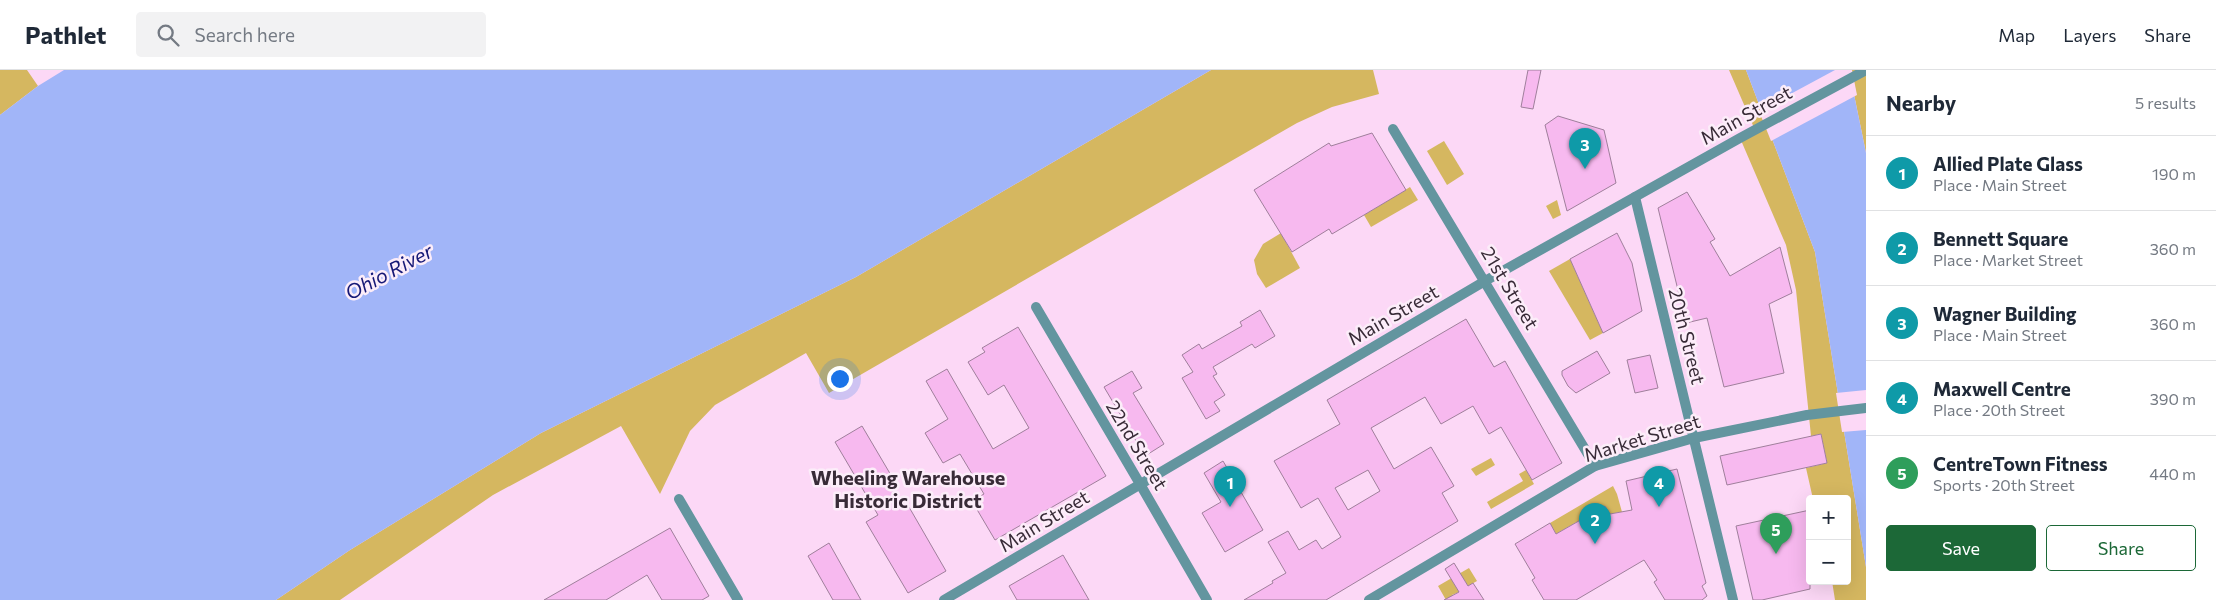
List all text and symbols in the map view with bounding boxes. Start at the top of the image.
search box [136,12,486,57]
text: Pathlet [25,20,106,49]
icon: search [154,21,182,49]
text: Search here [194,23,295,46]
text: Map [1998,24,2035,46]
text: Layers [2063,24,2116,46]
text: Share [2144,24,2191,46]
street label: Main Street [1696,80,1796,149]
text: Nearby [1886,90,1956,115]
text: 5 results [2135,93,2196,112]
pin: 3 [1569,128,1601,169]
text: Allied Plate Glass [1933,152,2083,175]
text: 1 [1898,164,1906,183]
text: 190 m [2152,164,2196,183]
text: Place · Main Street [1933,175,2067,194]
text: Bennett Square [1933,227,2068,250]
water label: Ohio River [341,238,437,304]
text: 2 [1897,239,1907,258]
text: 360 m [2150,239,2196,258]
street label: 21st Street [1477,242,1544,333]
text: Place · Market Street [1933,250,2083,269]
street label: Main Street [1343,279,1442,350]
street label: 20th Street [1664,285,1711,387]
text: Wagner Building [1933,302,2076,325]
text: 3 [1897,314,1907,333]
text: 360 m [2150,314,2196,333]
text: Place · Main Street [1933,325,2067,344]
your location [827,366,853,392]
text: Maxwell Centre [1933,377,2071,400]
text: 4 [1897,389,1907,408]
text: 390 m [2150,389,2196,408]
street label: 22nd Street [1102,396,1173,494]
text: Place · 20th Street [1933,400,2065,419]
street label: Market Street [1581,409,1703,466]
text: CentreTown Fitness [1933,452,2108,475]
text: 5 [1897,464,1907,483]
text: 440 m [2149,464,2196,483]
district label: Wheeling Warehouse Historic District [811,465,1005,512]
pin: 1 [1214,466,1246,507]
pin: 4 [1643,466,1675,507]
text: Sports · 20th Street [1933,475,2075,494]
street label: Main Street [995,485,1093,556]
map controls [1806,495,1851,585]
button: + [1806,495,1851,540]
pin: 2 [1579,503,1611,544]
pin: 5 [1760,513,1792,554]
button: Save [1886,525,2036,571]
button: Share [2046,525,2196,571]
button: − [1806,540,1851,585]

